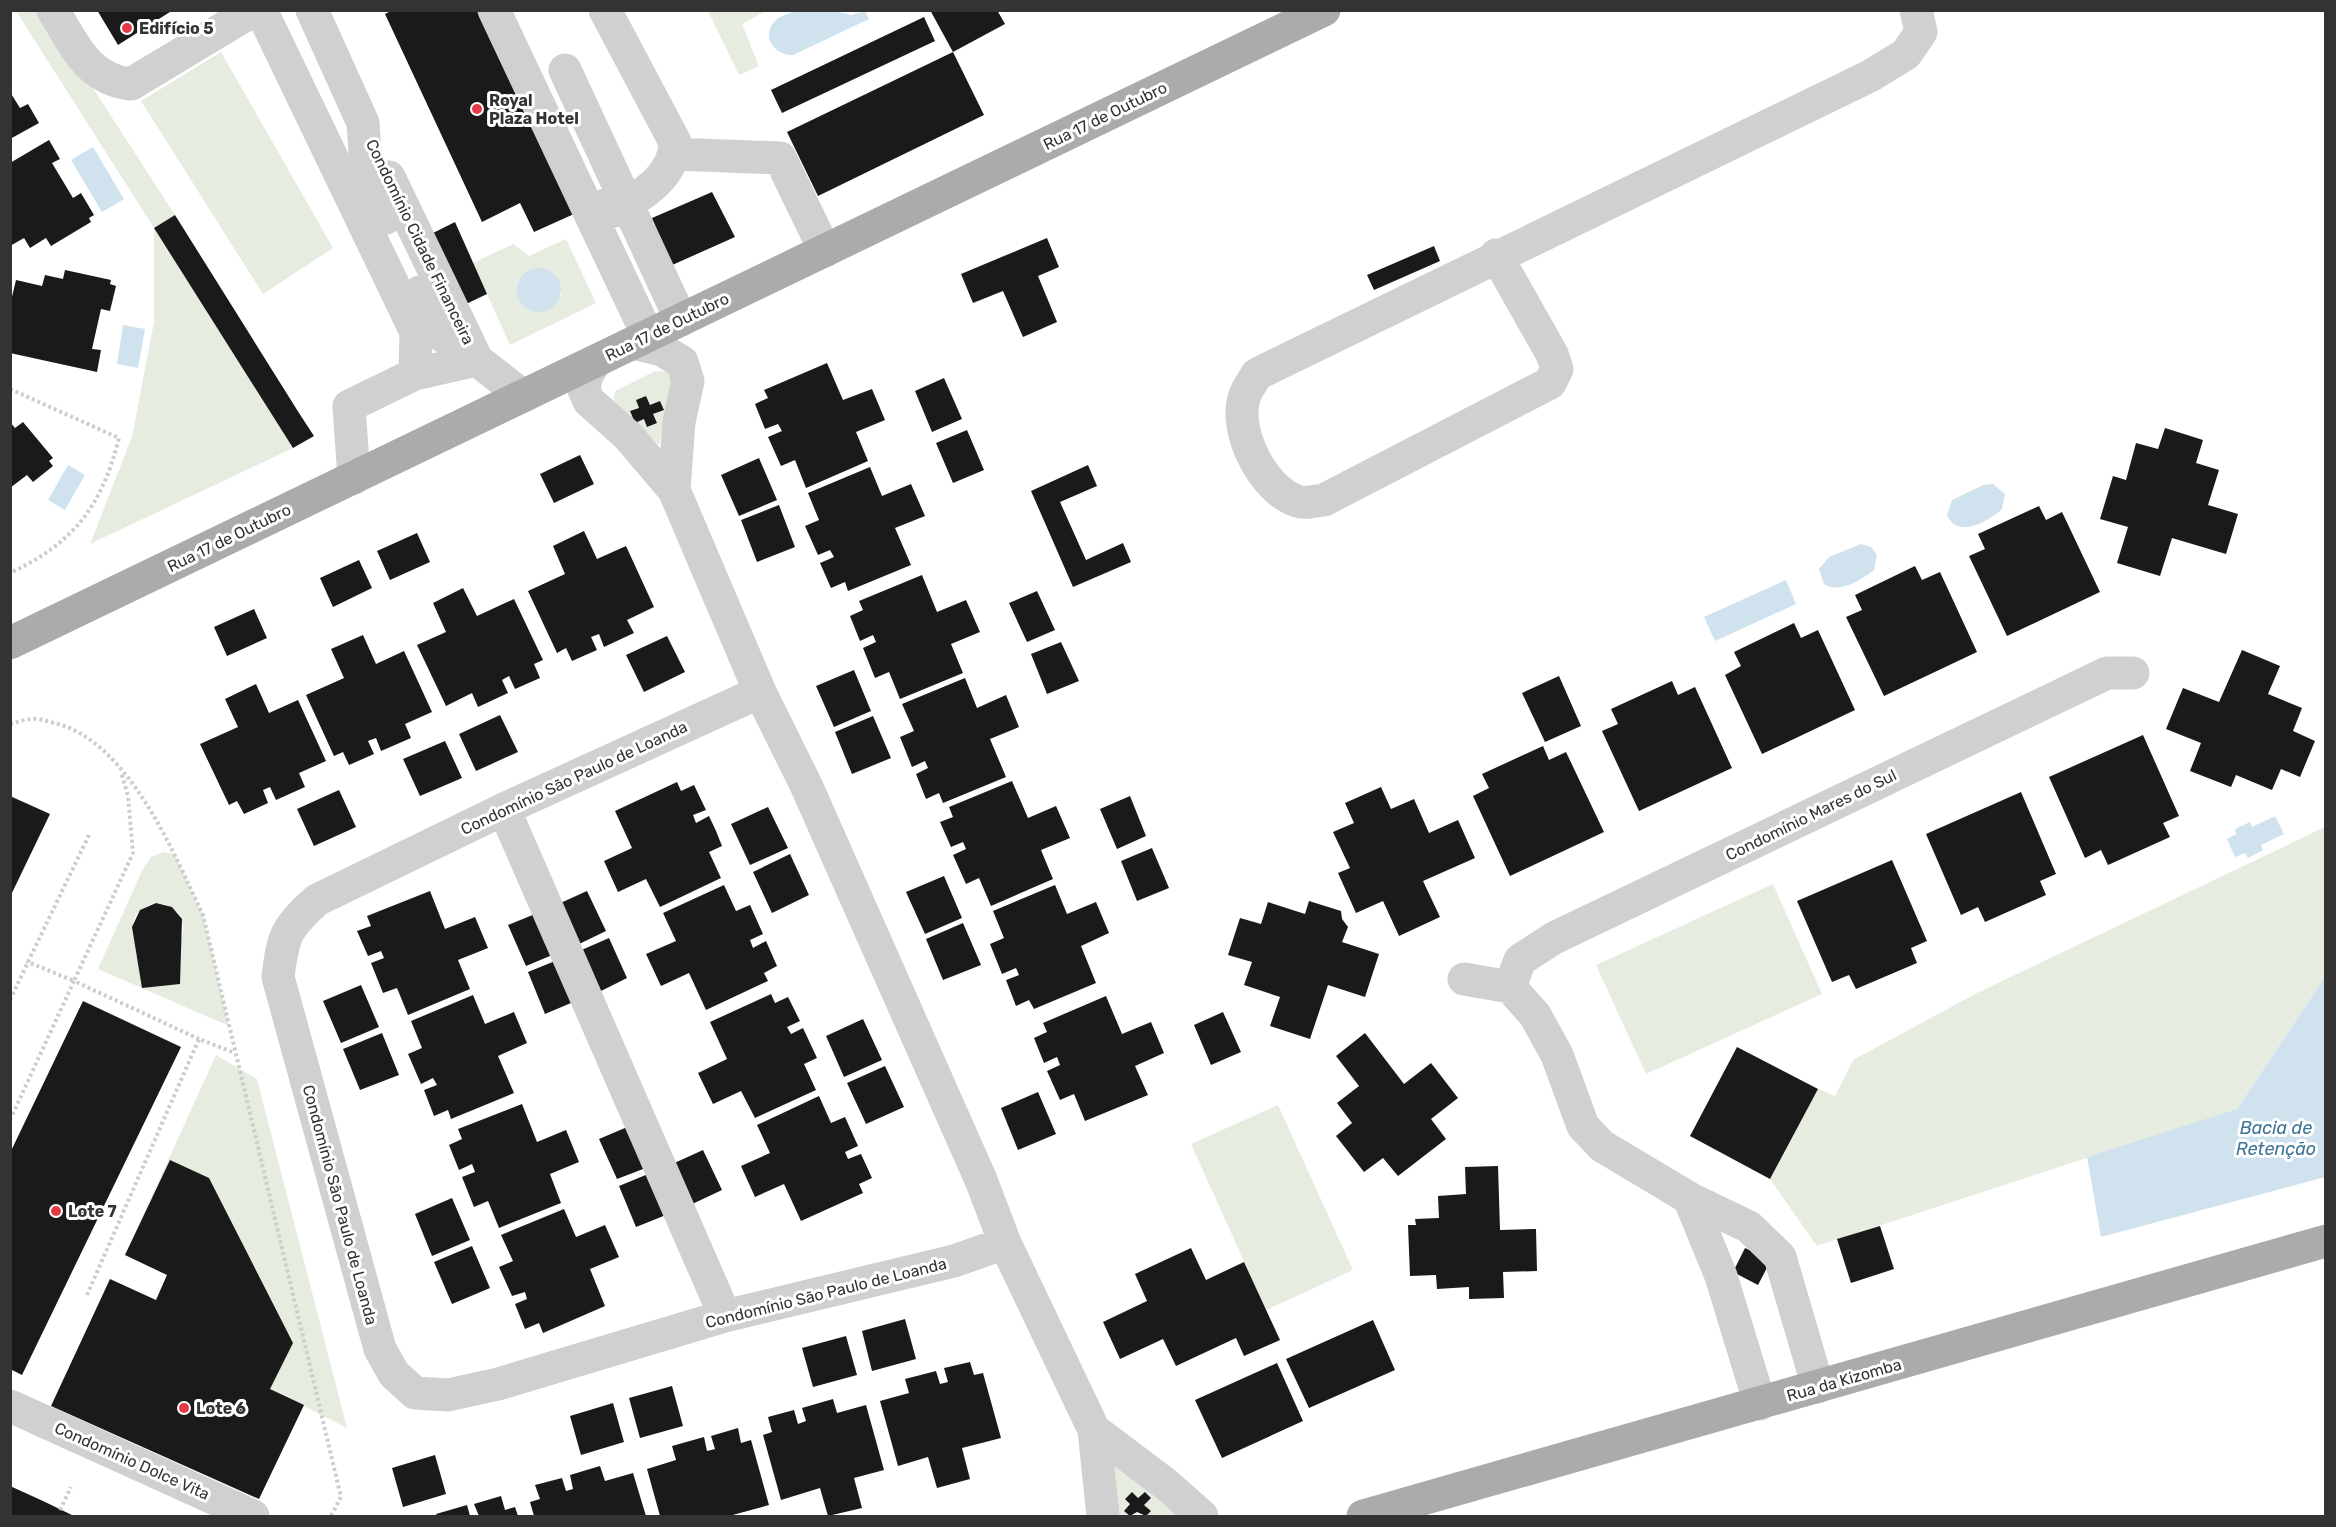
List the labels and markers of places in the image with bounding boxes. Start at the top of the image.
place label: Edifício 5 [139,19,214,38]
marker: Edifício 5 [120,21,134,35]
place label: Royal Plaza Hotel [489,91,579,128]
marker: Royal Plaza Hotel [470,102,484,116]
place label: Lote 7 [68,1202,117,1221]
marker: Lote 7 [49,1204,63,1218]
place label: Lote 6 [196,1399,246,1418]
marker: Lote 6 [177,1401,191,1415]

